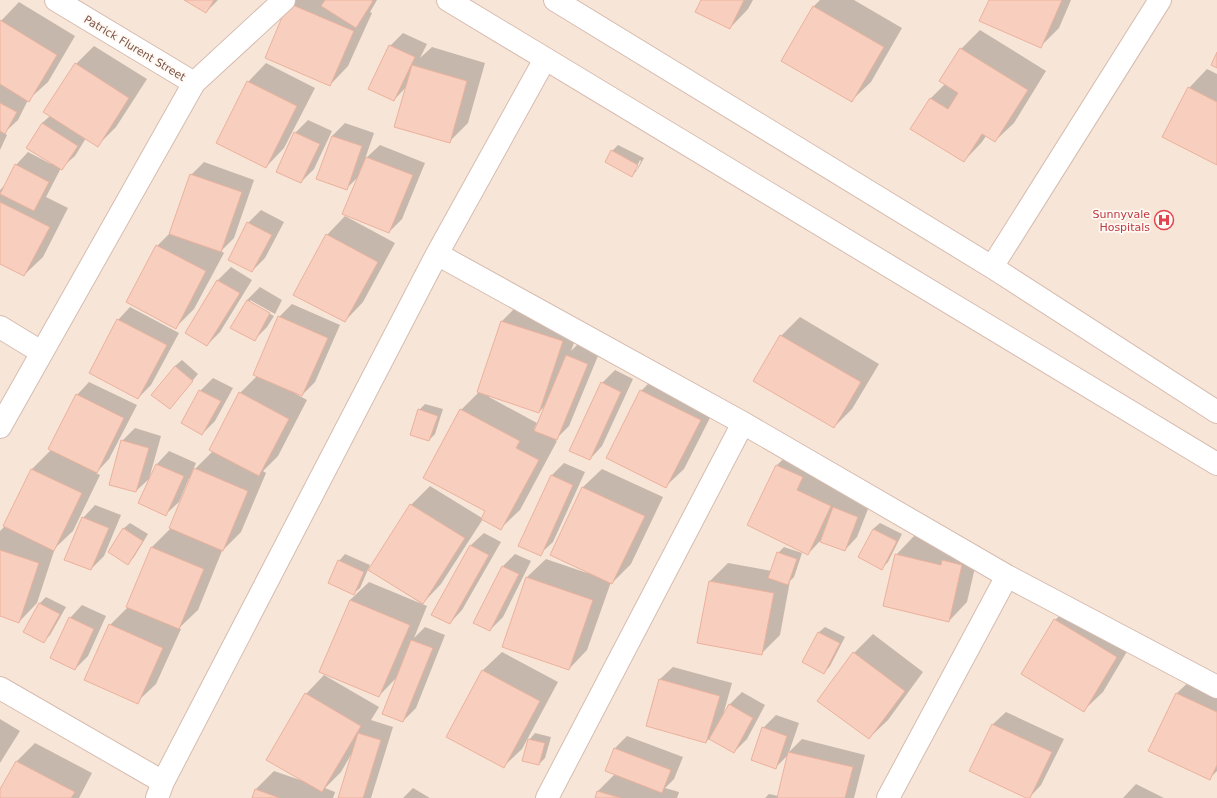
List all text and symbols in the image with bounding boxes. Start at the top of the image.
street label: Patrick Flurent Street [82,13,189,84]
place label: Sunnyvale Hospitals [1093,208,1150,234]
hospital icon: Sunnyvale Hospitals [1153,209,1175,231]

